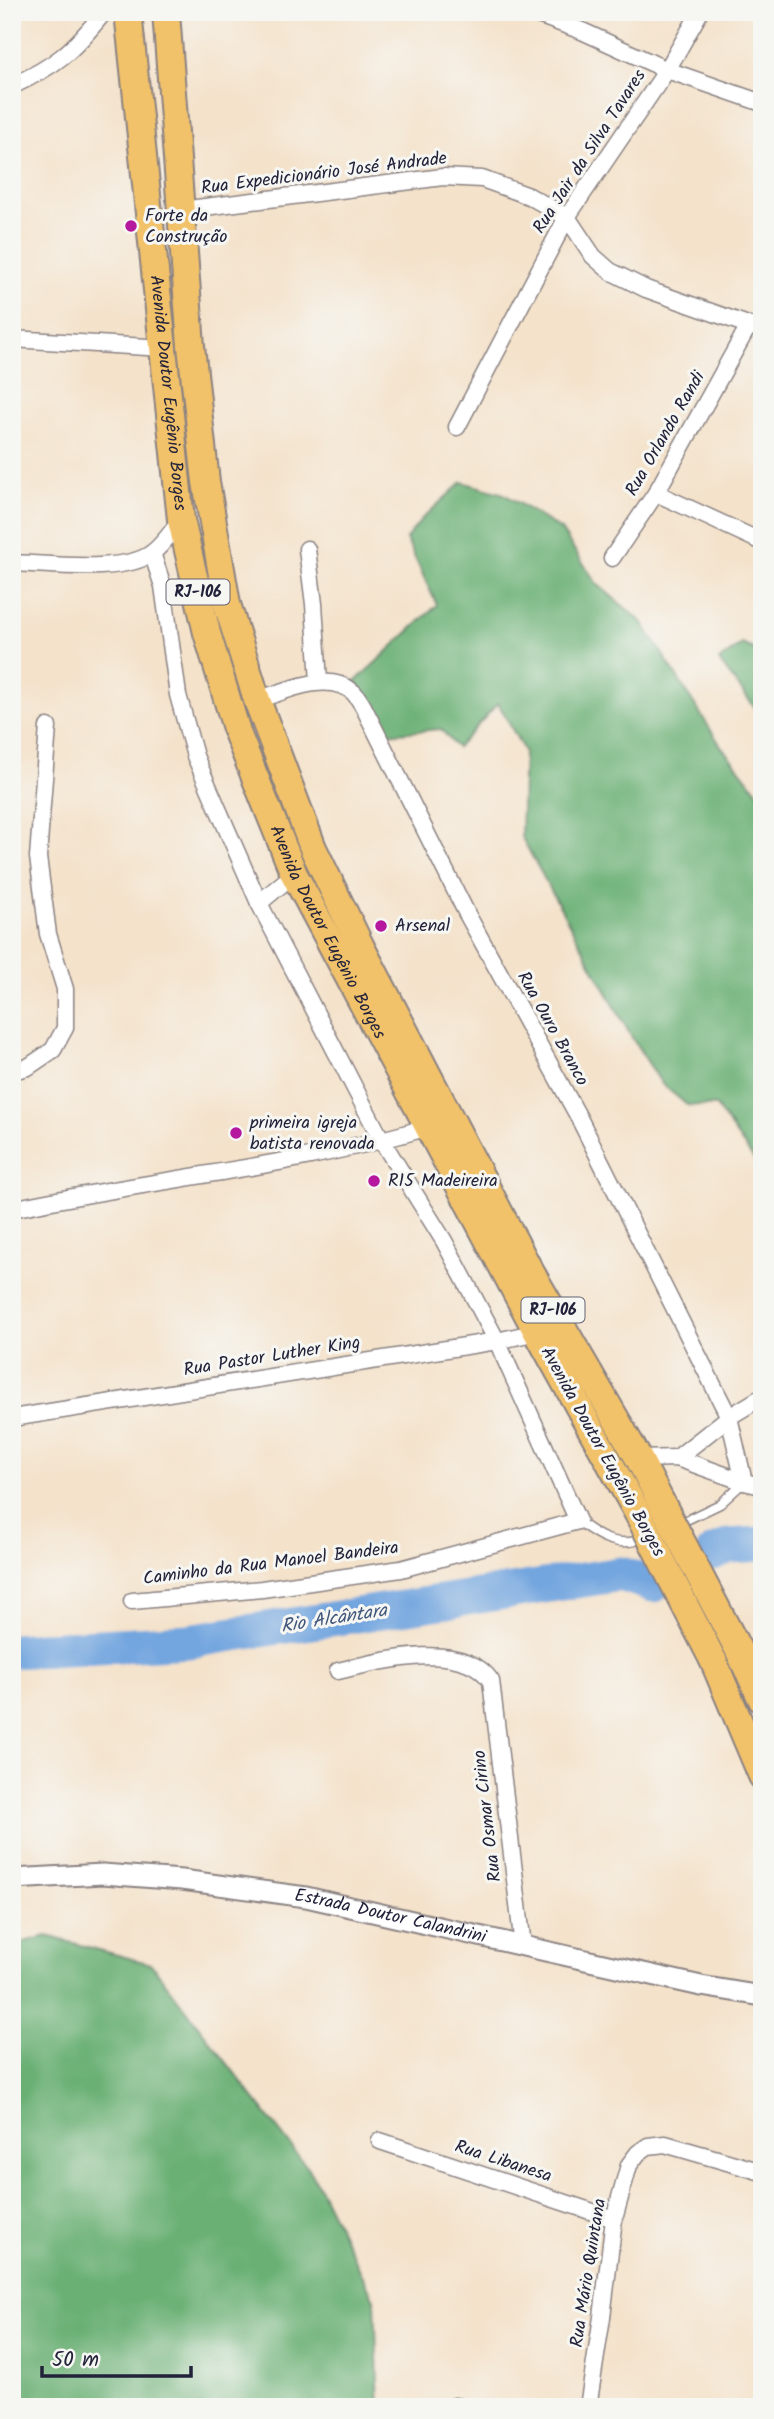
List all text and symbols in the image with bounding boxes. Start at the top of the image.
street label: Rua Jair da Silva Tavares [526,64,654,240]
street label: Rua Expedicionário José Andrade [199,145,449,203]
place label: Forte da Construção [145,202,227,252]
marker: Forte da Construção [123,218,139,234]
street label: Avenida Doutor Eugênio Borges [141,274,194,513]
street label: Rua Orlando Randi [618,365,714,502]
road number: RJ-106 [166,580,230,604]
street label: Avenida Doutor Eugênio Borges [261,821,394,1045]
place label: Arsenal [395,912,451,941]
marker: Arsenal [373,918,389,934]
street label: Rua Ouro Branco [508,966,596,1092]
place label: primeira igreja batista renovada [249,1109,375,1159]
marker: primeira igreja batista renovada [228,1125,244,1141]
place label: R15 Madeireira [388,1167,498,1196]
marker: R15 Madeireira [366,1173,382,1189]
road number: RJ-106 [522,1298,584,1322]
street label: Rua Pastor Luther King [182,1329,362,1385]
street label: Avenida Doutor Eugênio Borges [532,1341,672,1563]
street label: Caminho da Rua Manoel Bandeira [142,1534,400,1594]
water label: Rio Alcântara [279,1596,390,1642]
street label: Rua Osmar Cirino [466,1748,510,1884]
street label: Estrada Doutor Calandrini [293,1881,490,1952]
street label: Rua Libanesa [451,2133,555,2191]
street label: Rua Mário Quintana [563,2196,615,2350]
scale bar [42,2335,191,2379]
text: 50 m [52,2344,99,2377]

